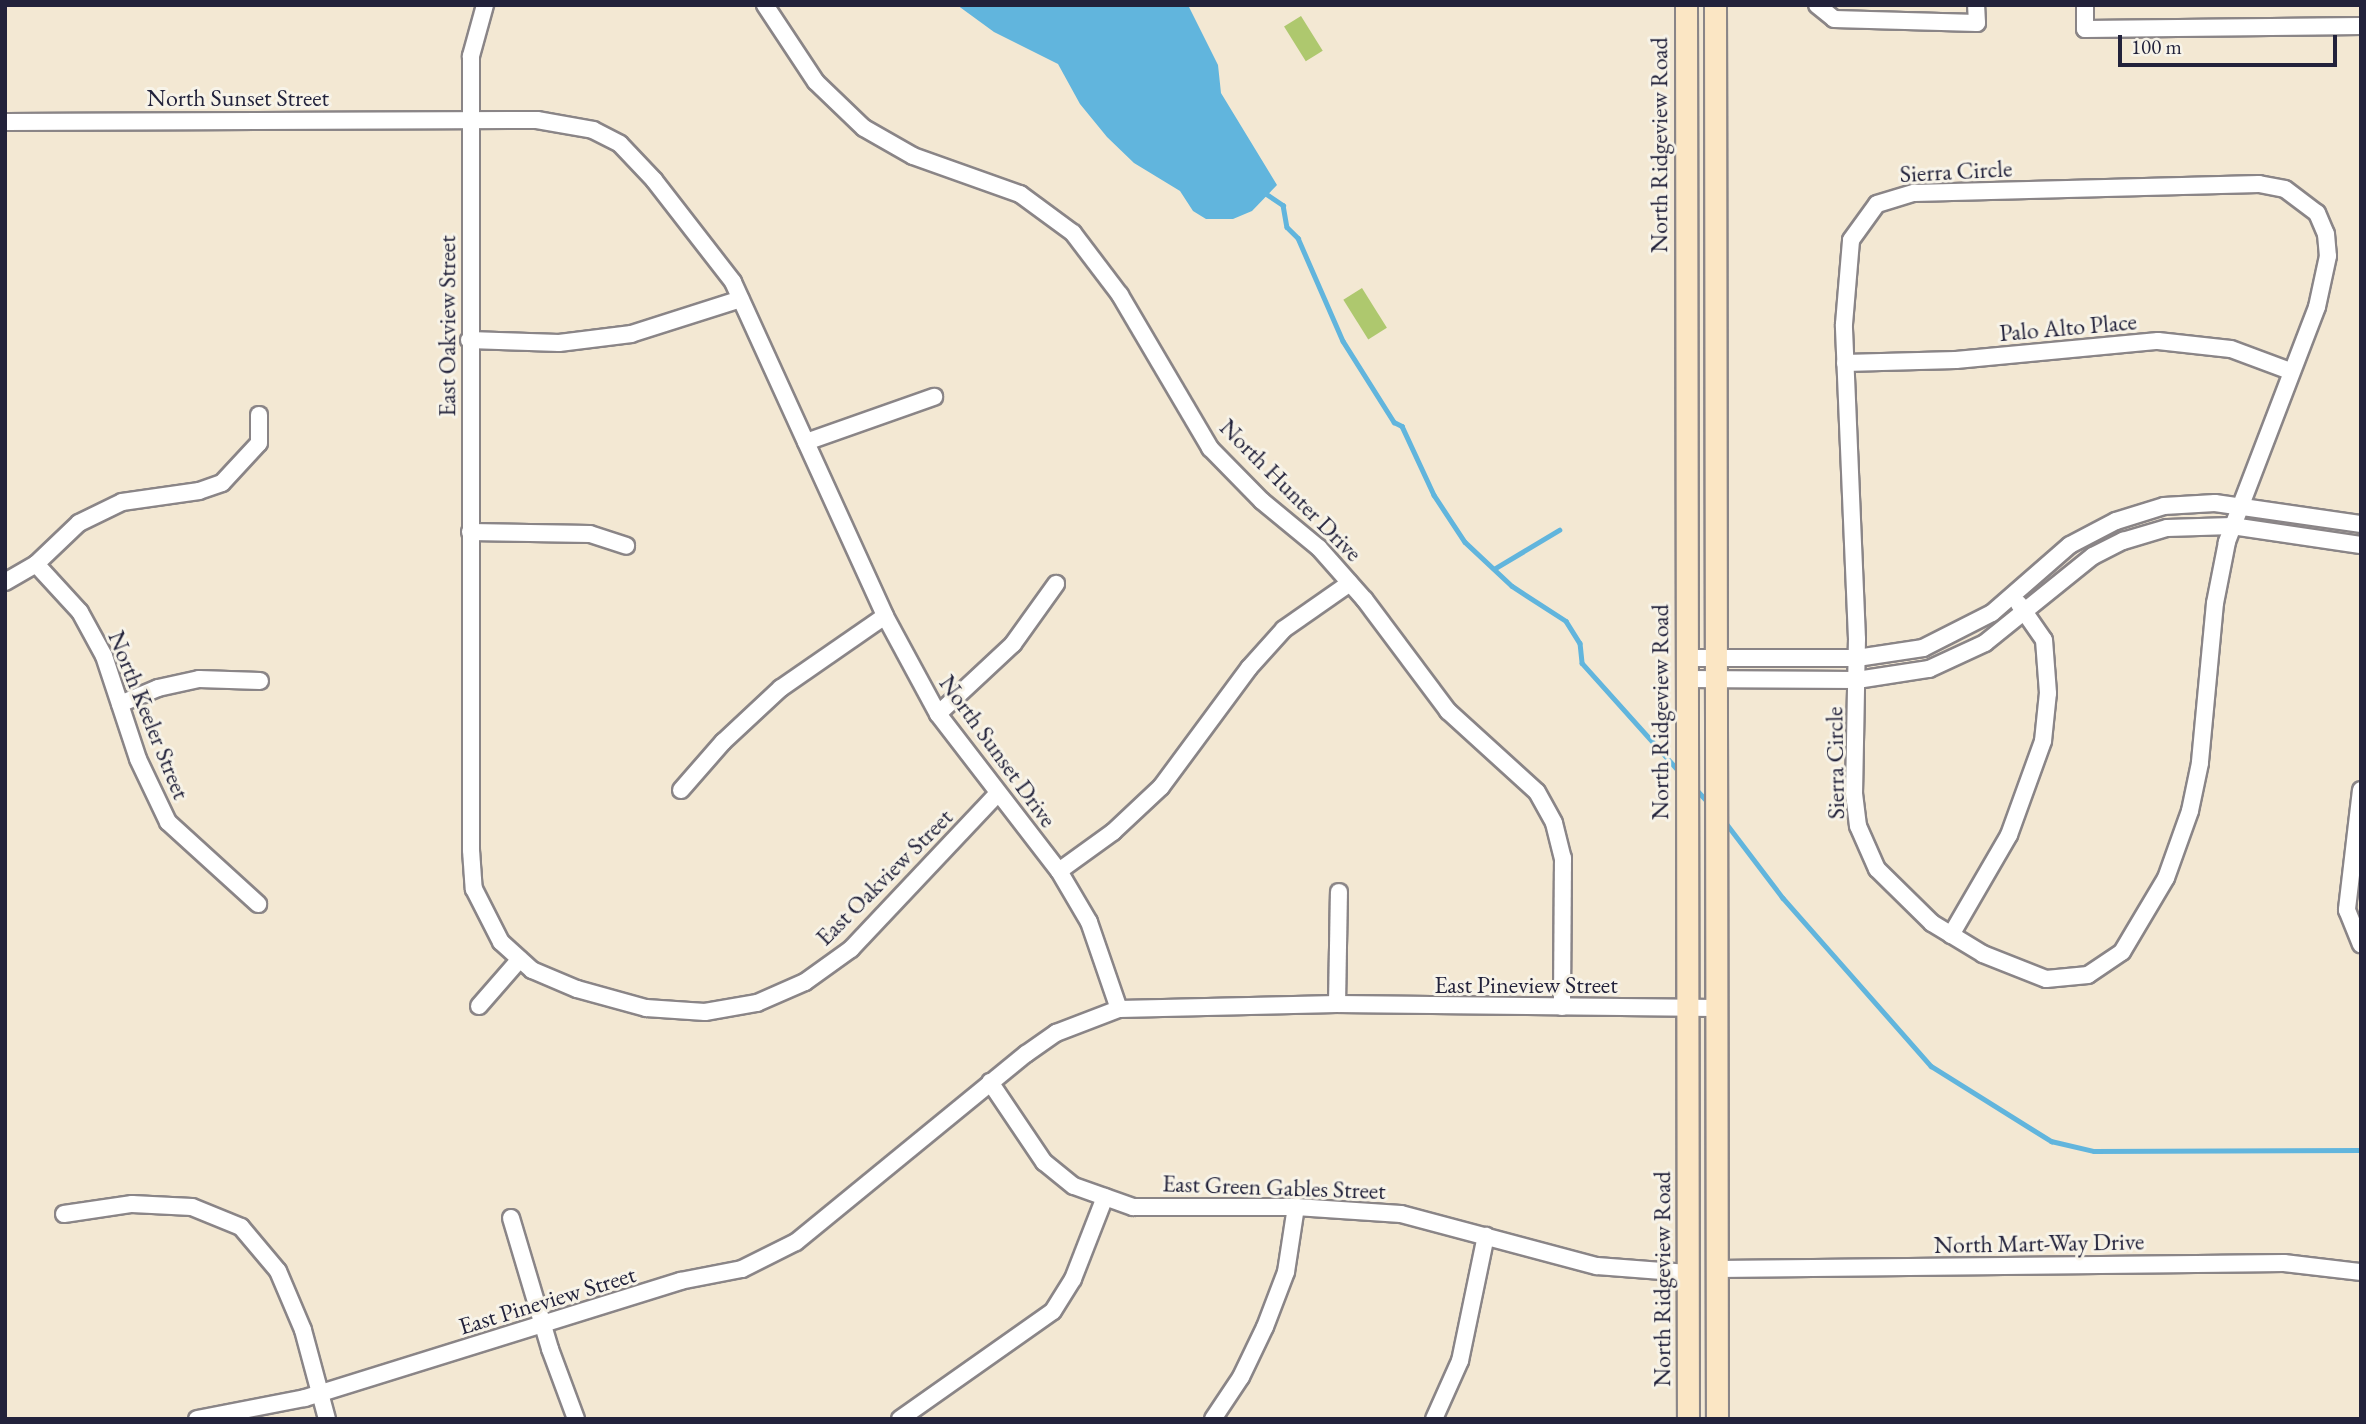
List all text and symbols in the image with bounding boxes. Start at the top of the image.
scale bar [2121,21,2340,65]
text: 100 m [2131,33,2182,60]
street label: North Ridgeview Road [1645,37,1673,253]
street label: North Sunset Street [147,84,329,112]
street label: Sierra Circle [1899,154,2013,188]
street label: East Oakview Street [433,235,461,417]
street label: Palo Alto Place [1998,307,2138,347]
street label: North Hunter Drive [1214,413,1368,567]
street label: North Ridgeview Road [1646,604,1674,820]
street label: North Keeler Street [102,627,196,803]
street label: North Sunset Drive [933,669,1063,833]
street label: Sierra Circle [1820,706,1850,820]
street label: East Oakview Street [810,803,958,951]
street label: East Pineview Street [1434,971,1618,999]
street label: East Green Gables Street [1162,1169,1386,1205]
street label: North Ridgeview Road [1648,1171,1676,1387]
street label: North Mart-Way Drive [1934,1227,2144,1259]
street label: East Pineview Street [455,1259,639,1341]

